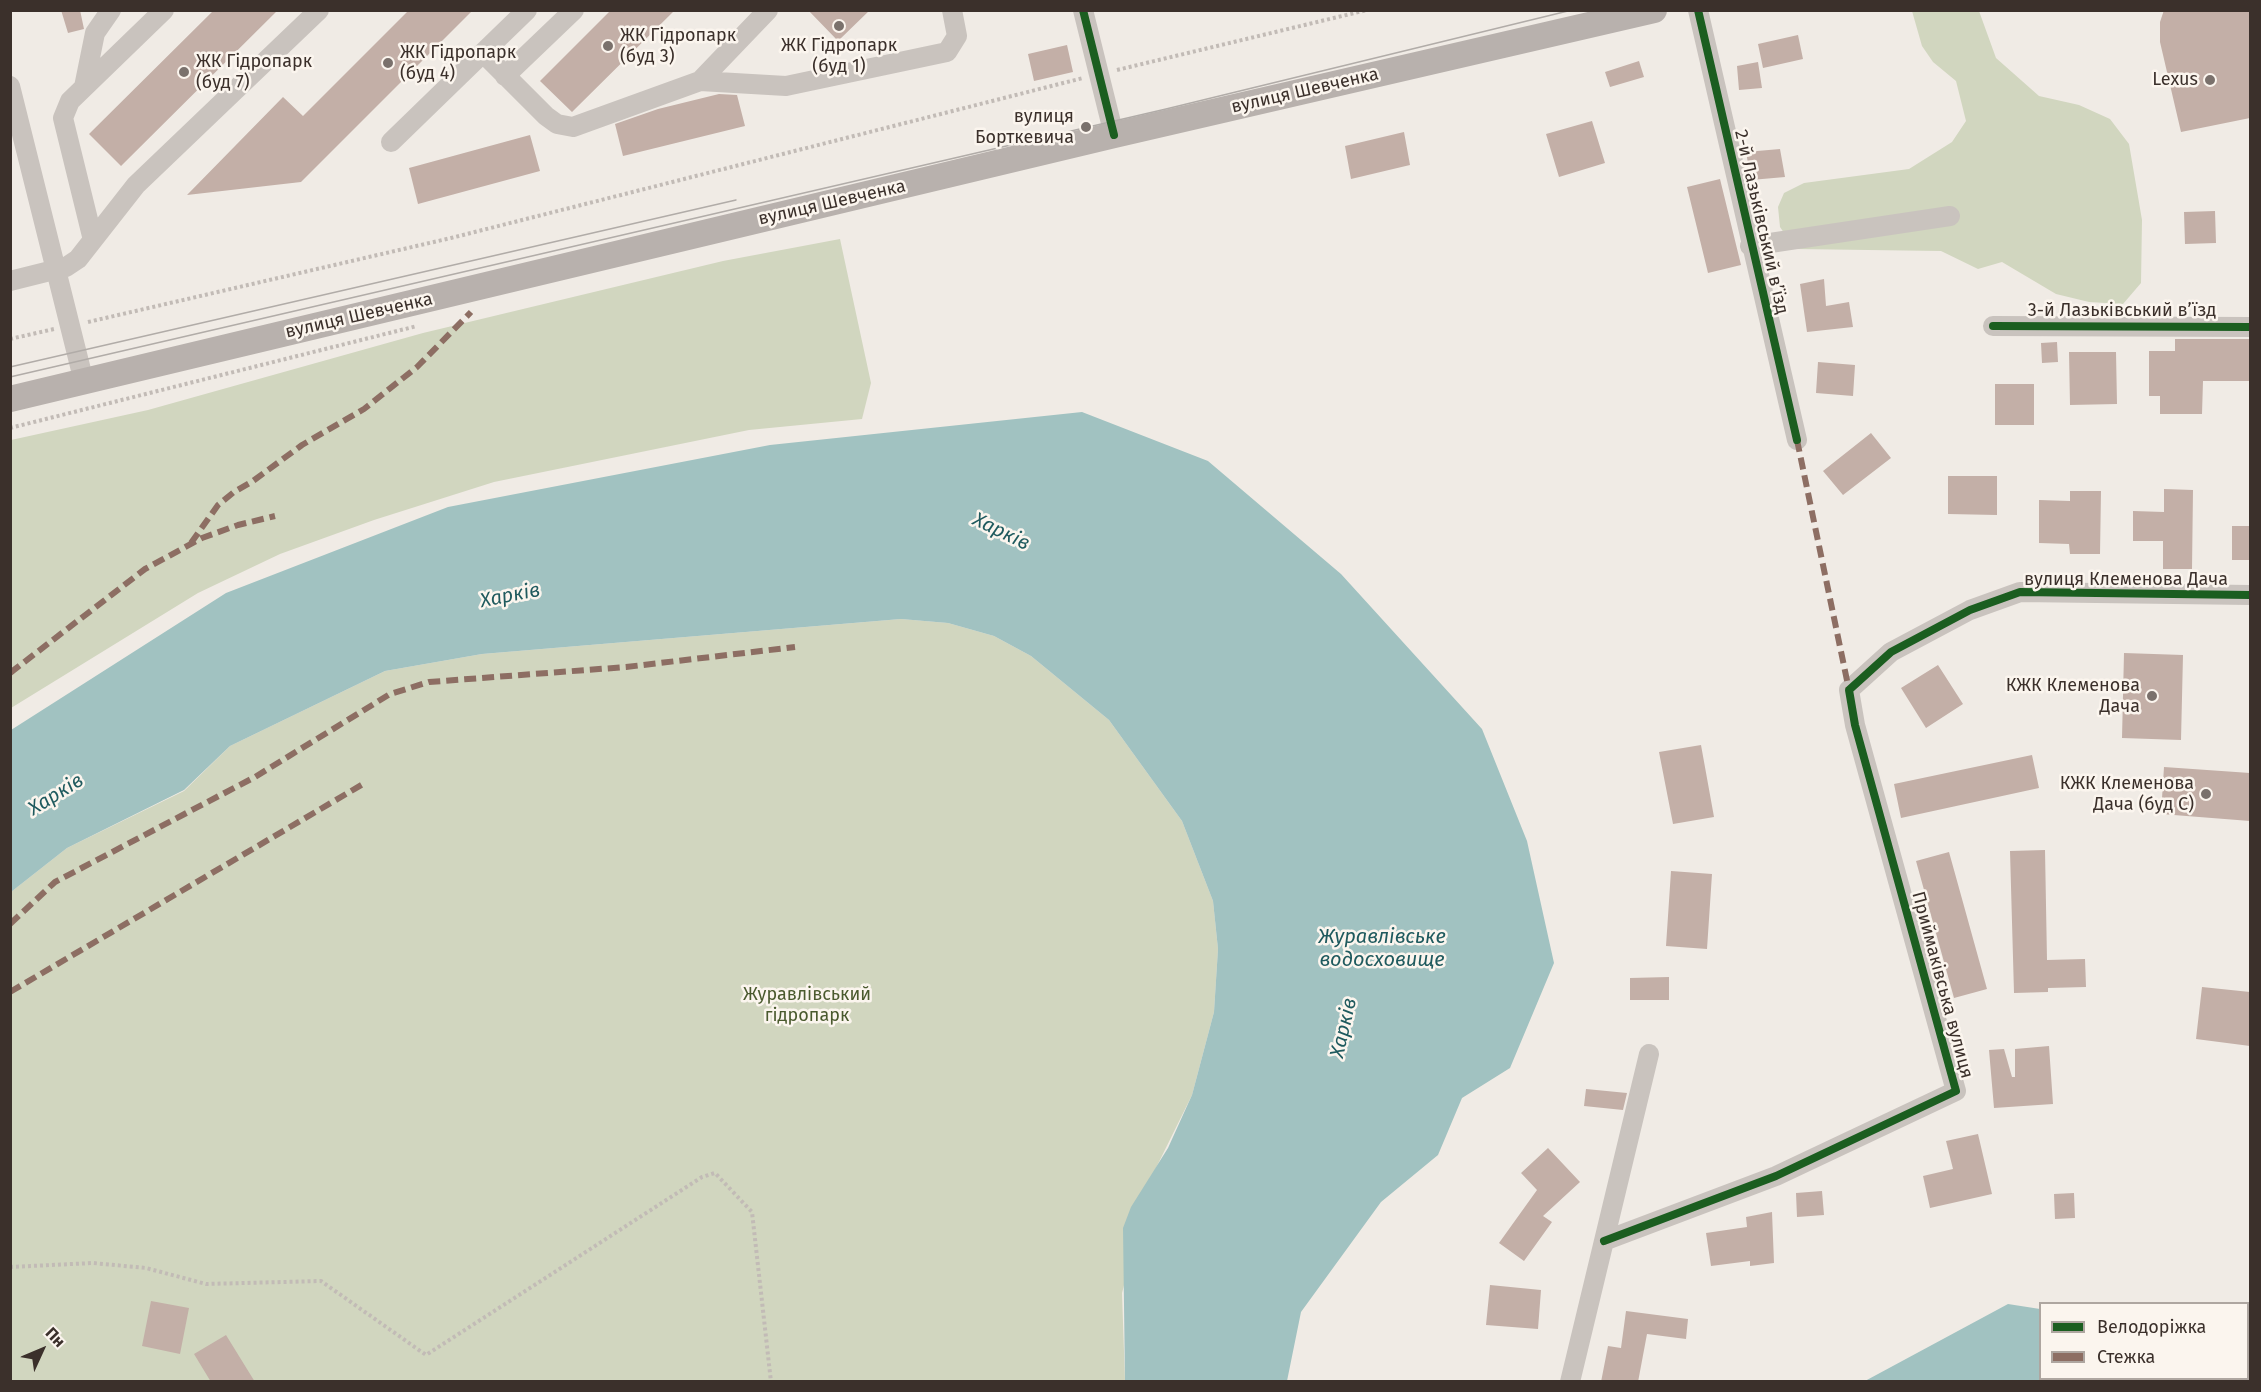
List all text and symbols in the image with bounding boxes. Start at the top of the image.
marker: ЖК Гідропарк (буд 1) [832,19,846,33]
place label: ЖК Гідропарк (буд 3) [620,25,736,68]
place label: ЖК Гідропарк (буд 1) [781,35,897,78]
marker: ЖК Гідропарк (буд 3) [601,39,615,53]
place label: ЖК Гідропарк (буд 4) [400,42,516,84]
place label: ЖК Гідропарк (буд 7) [196,51,312,94]
marker: ЖК Гідропарк (буд 4) [381,56,395,70]
street label: вулиця Шевченка [1229,64,1381,118]
marker: ЖК Гідропарк (буд 7) [177,65,191,79]
place label: Lexus [2152,69,2198,91]
marker: Lexus [2203,73,2217,87]
place label: вулиця Борткевича [975,106,1074,148]
marker: вулиця Борткевича [1079,120,1093,134]
street label: 2-й Лазьківський в’їзд [1729,128,1793,316]
street label: вулиця Шевченка [756,176,908,230]
street label: вулиця Шевченка [283,289,435,343]
street label: 3-й Лазьківський в’їзд [2028,300,2216,322]
water label: Харків [969,508,1033,556]
street label: вулиця Клеменова Дача [2024,569,2228,591]
water label: Харків [478,578,542,614]
place label: КЖК Клеменова Дача [2006,675,2140,718]
marker: КЖК Клеменова Дача [2145,689,2159,703]
water label: Харків [24,769,88,821]
place label: КЖК Клеменова Дача (буд С) [2060,773,2194,816]
marker: КЖК Клеменова Дача (буд С) [2199,787,2213,801]
street label: Приймаківська вулиця [1907,889,1977,1081]
water label: Журавлівське водосховище [1318,925,1446,972]
park label: Журавлівський гідропарк [743,984,871,1026]
water label: Харків [1326,996,1362,1060]
legend [2039,1302,2249,1380]
text: Велодоріжка [2097,1316,2206,1338]
north arrow [12,1320,72,1380]
text: Пн [42,1323,69,1351]
text: Стежка [2097,1346,2155,1368]

